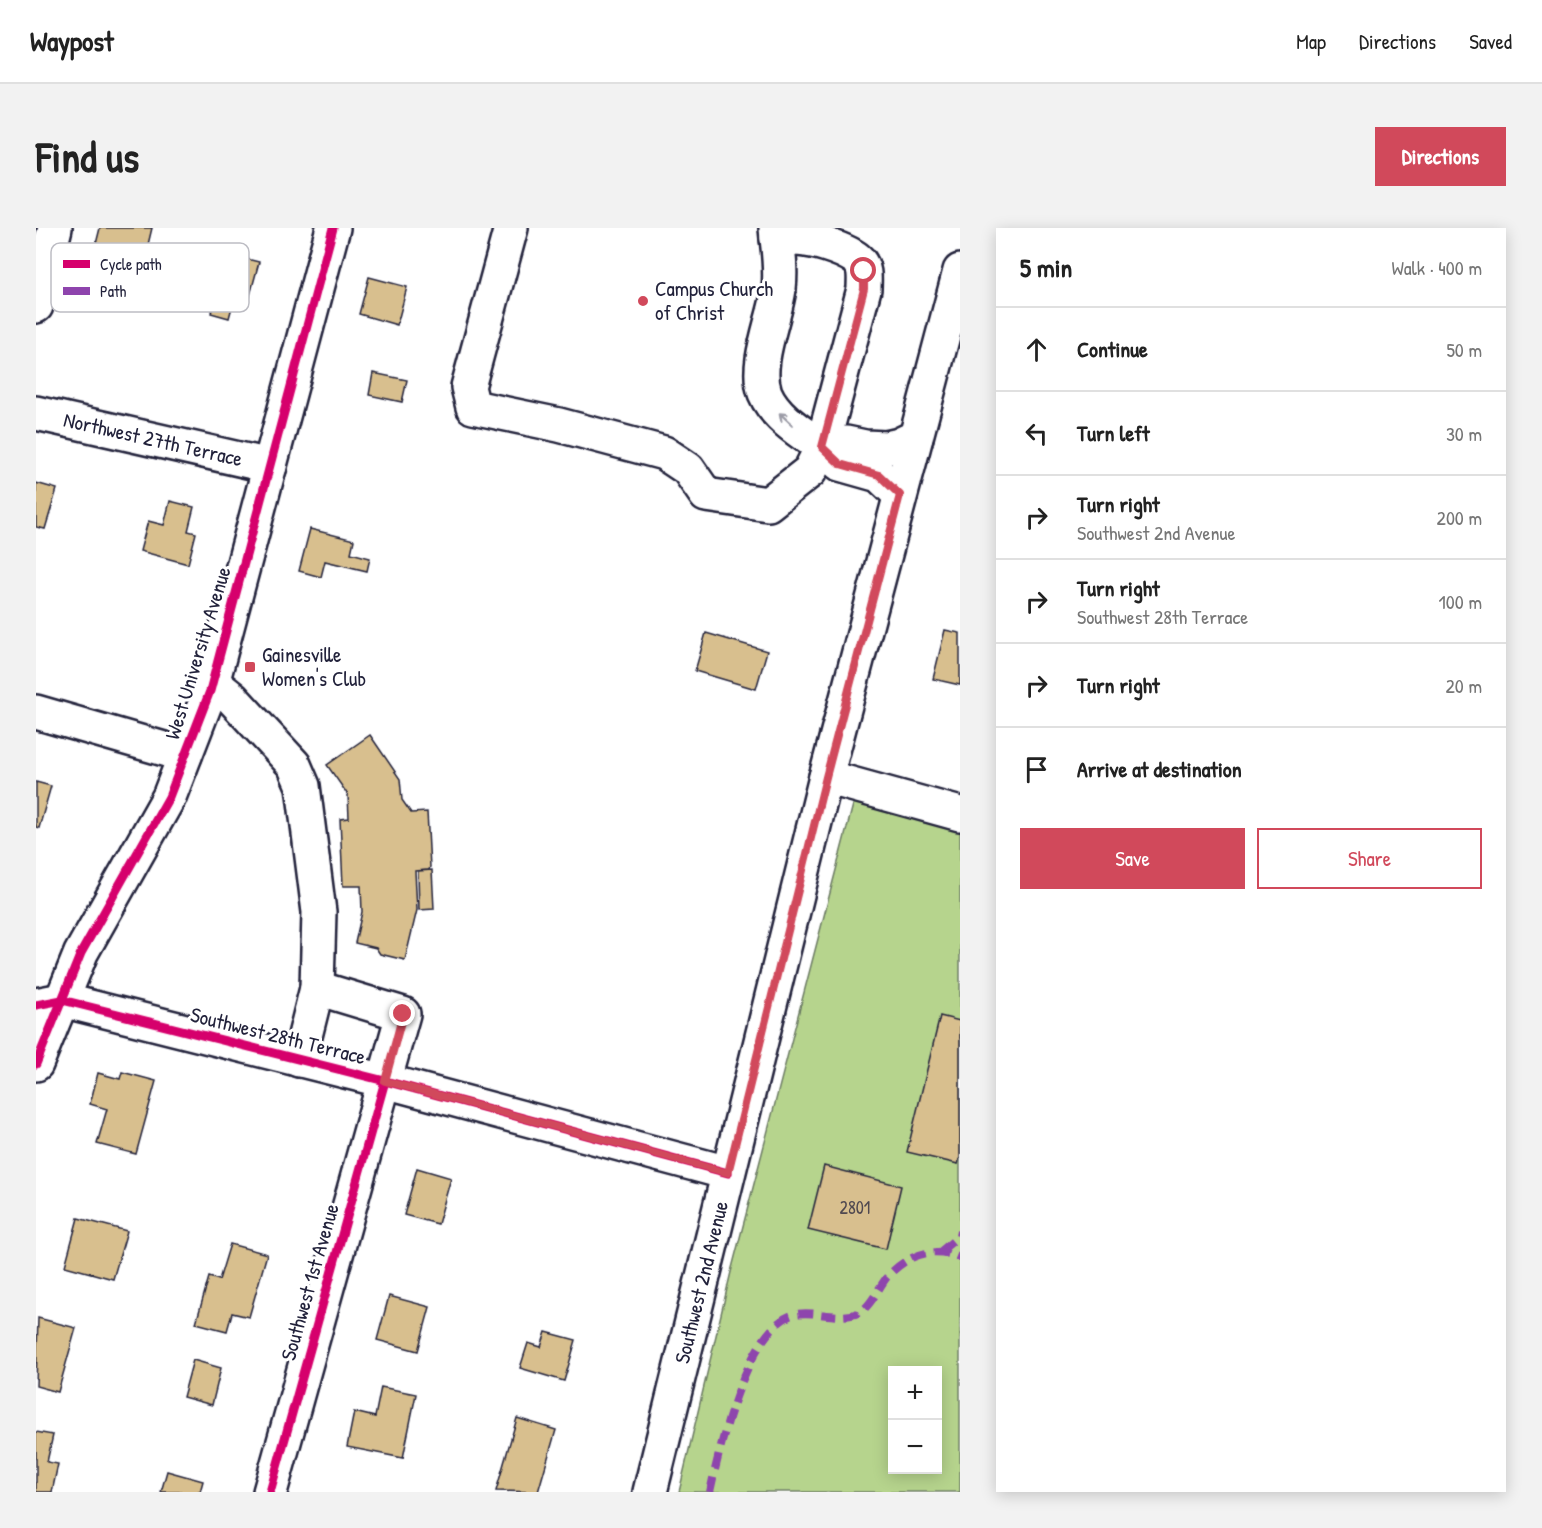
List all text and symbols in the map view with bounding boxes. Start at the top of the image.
text: Waypost [30,22,114,60]
text: Map [1296,27,1326,56]
text: Directions [1359,27,1436,56]
text: Saved [1469,27,1512,56]
button: Directions [1375,127,1506,186]
text: Find us [36,128,139,185]
legend [51,243,249,312]
text: 5 min [1020,250,1072,285]
text: Cycle path [100,253,162,275]
text: Walk · 400 m [1391,254,1482,281]
route start [850,257,876,283]
place label: Campus Church of Christ [655,274,773,327]
text: Path [100,280,126,302]
marker: Campus Church of Christ [636,294,650,308]
icon: ahead [1020,333,1053,366]
text: Continue [1077,334,1148,364]
text: 50 m [1446,336,1482,363]
street label: Northwest 27th Terrace [61,405,245,473]
one-way arrow [778,412,793,426]
icon: left [1020,417,1053,450]
text: Turn left [1077,418,1150,448]
text: 30 m [1446,420,1482,447]
text: Turn right [1077,489,1160,519]
icon: right [1020,501,1053,534]
text: 200 m [1437,504,1482,531]
text: Southwest 2nd Avenue [1077,519,1235,546]
street label: West University Avenue [157,563,238,743]
text: Turn right [1077,573,1160,603]
icon: right [1020,585,1053,618]
text: 100 m [1439,588,1482,615]
text: Southwest 28th Terrace [1077,603,1248,630]
place label: Gainesville Women's Club [262,640,366,693]
marker: Gainesville Women's Club [243,660,257,674]
icon: right [1020,669,1053,702]
text: Turn right [1077,670,1160,700]
text: 20 m [1445,672,1482,699]
icon: arrive [1020,753,1053,786]
text: Arrive at destination [1077,754,1242,784]
button: Save [1020,828,1245,889]
button: Share [1257,828,1482,889]
street label: Southwest 28th Terrace [187,1000,369,1071]
route end [389,1000,415,1026]
house number: 2801 [840,1195,870,1220]
street label: Southwest 2nd Avenue [667,1198,735,1366]
street label: Southwest 1st Avenue [273,1200,346,1364]
map controls [888,1366,942,1474]
button: + [888,1366,942,1420]
button: − [888,1420,942,1474]

